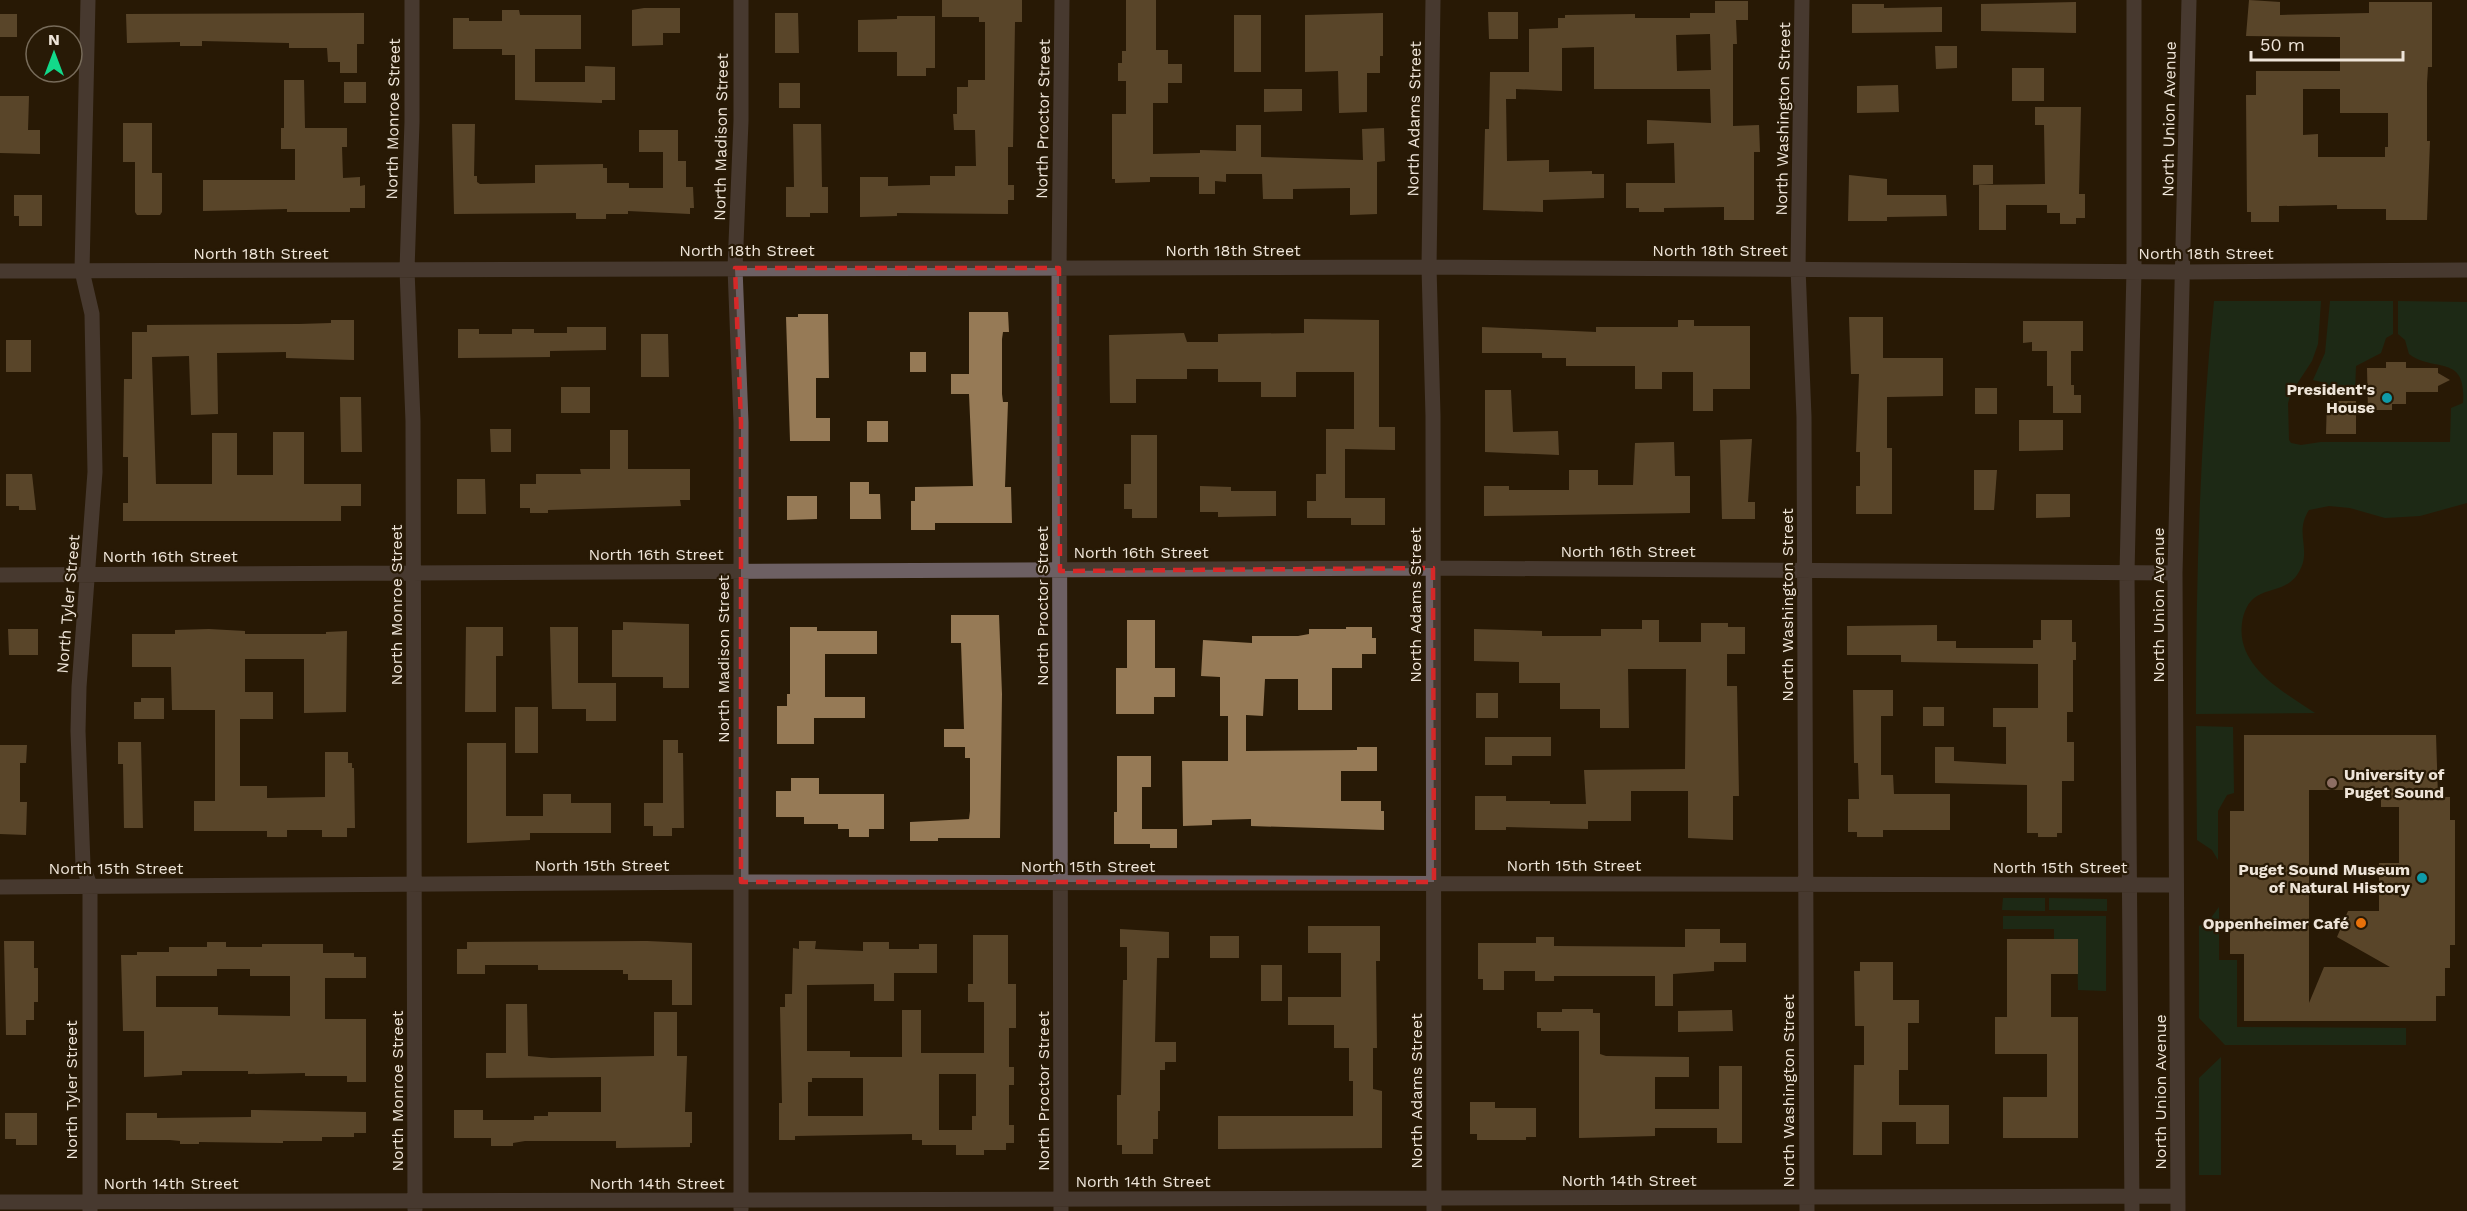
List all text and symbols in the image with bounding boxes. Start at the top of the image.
street label: North Washington Street [1772,22,1794,216]
north arrow [24,24,84,84]
scale bar [2251,24,2402,62]
text: N [48,30,60,49]
text: 50 m [2260,34,2305,55]
street label: North Monroe Street [382,38,404,200]
street label: North Proctor Street [1032,39,1054,199]
street label: North Adams Street [1403,41,1425,197]
street label: North Union Avenue [2158,41,2180,197]
street label: North Madison Street [710,53,732,221]
street label: North 18th Street [679,241,815,260]
street label: North 18th Street [1165,241,1301,260]
street label: North 18th Street [1652,241,1788,260]
street label: North 18th Street [193,244,329,263]
street label: North 18th Street [2138,244,2274,263]
place label: President's House [2286,380,2375,417]
marker: President's House [2380,391,2394,405]
street label: North Washington Street [1778,508,1797,702]
street label: North Monroe Street [387,524,406,686]
street label: North Proctor Street [1033,526,1052,686]
street label: North Adams Street [1406,527,1425,683]
street label: North Union Avenue [2149,527,2168,683]
street label: North Tyler Street [52,533,84,674]
street label: North 16th Street [1560,542,1696,561]
street label: North 16th Street [1073,543,1209,562]
street label: North 16th Street [588,545,724,564]
street label: North 16th Street [102,547,238,566]
street label: North Madison Street [714,575,733,743]
place label: University of Puget Sound [2344,765,2445,802]
marker: University of Puget Sound [2325,776,2339,790]
street label: North 15th Street [535,856,670,875]
street label: North 15th Street [1507,856,1642,875]
street label: North 15th Street [1021,857,1156,876]
street label: North 15th Street [1993,858,2128,877]
street label: North 15th Street [49,859,184,878]
place label: Puget Sound Museum of Natural History [2238,860,2411,897]
marker: Puget Sound Museum of Natural History [2415,871,2429,885]
place label: Oppenheimer Café [2203,914,2349,933]
marker: Oppenheimer Café [2354,916,2368,930]
street label: North Washington Street [1779,994,1798,1188]
street label: North Monroe Street [388,1010,407,1172]
street label: North Proctor Street [1034,1011,1053,1171]
street label: North Adams Street [1407,1013,1426,1169]
street label: North Union Avenue [2151,1014,2170,1170]
street label: North Tyler Street [62,1020,81,1160]
street label: North 14th Street [1561,1171,1697,1190]
street label: North 14th Street [1075,1172,1211,1191]
street label: North 14th Street [103,1174,239,1193]
street label: North 14th Street [589,1174,725,1193]

